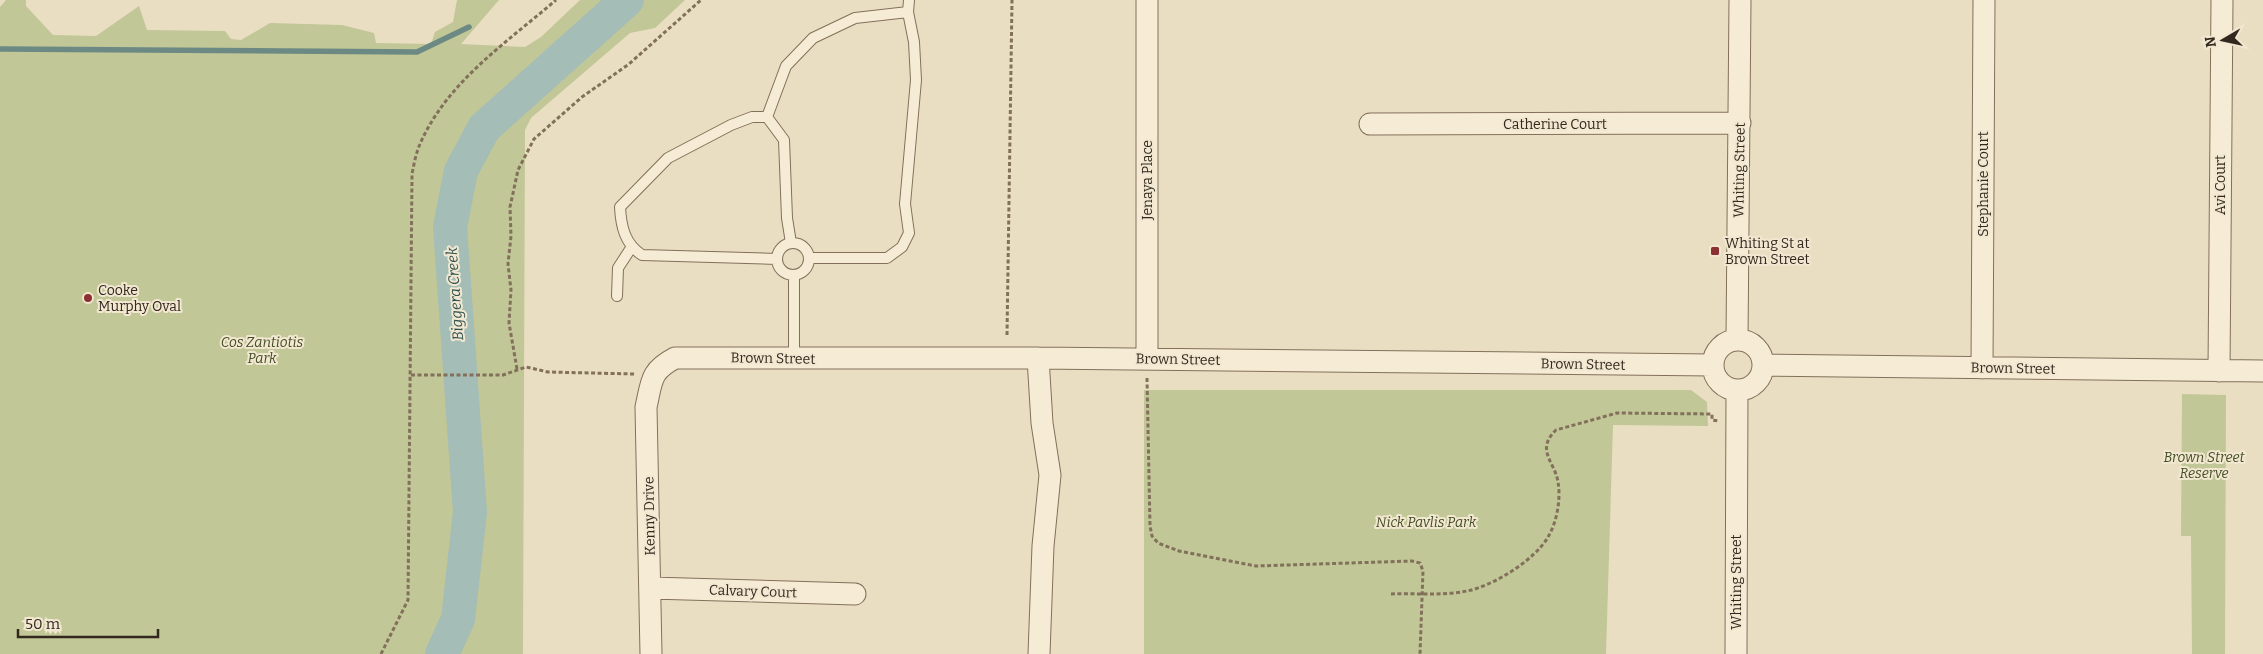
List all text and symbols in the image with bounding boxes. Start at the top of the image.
north arrow [2198,15,2248,65]
text: N [2201,35,2220,49]
street label: Catherine Court [1503,116,1607,133]
street label: Whiting Street [1730,122,1749,218]
street label: Stephanie Court [1975,131,1992,237]
street label: Jenaya Place [1139,140,1156,221]
street label: Avi Court [2212,155,2229,215]
place label: Whiting St at Brown Street [1725,235,1810,268]
marker: Whiting St at Brown Street [1709,245,1721,257]
water label: Biggera Creek [443,246,467,341]
place label: Cooke Murphy Oval [98,282,181,315]
marker: Cooke Murphy Oval [82,292,94,304]
park label: Cos Zantiotis Park [221,334,304,367]
street label: Brown Street [730,349,815,368]
street label: Brown Street [1135,350,1220,369]
street label: Brown Street [1540,355,1625,374]
street label: Brown Street [1970,359,2055,378]
park label: Brown Street Reserve [2164,449,2245,482]
street label: Kenny Drive [640,476,659,556]
park label: Nick Pavlis Park [1376,514,1477,531]
street label: Whiting Street [1728,534,1745,630]
street label: Calvary Court [709,581,797,602]
scale bar [18,606,158,638]
text: 50 m [25,615,61,633]

